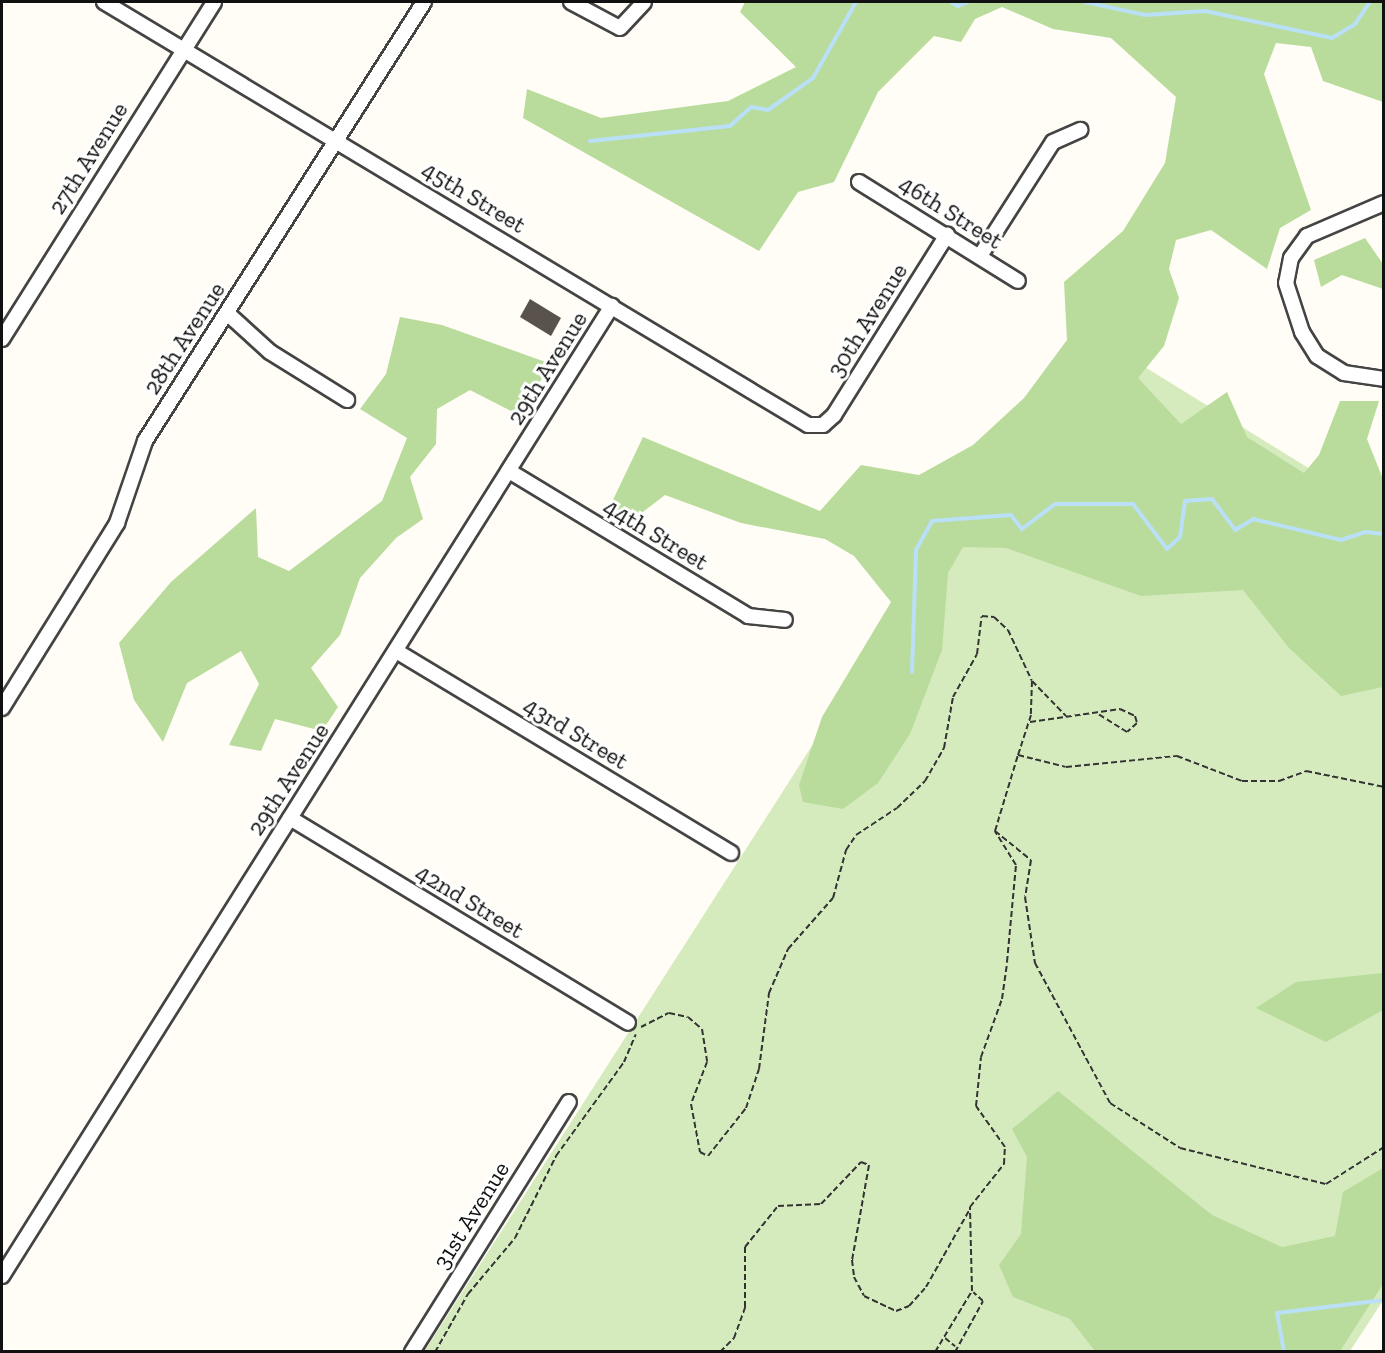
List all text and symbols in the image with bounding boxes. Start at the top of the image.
street label: 27th Avenue [42,96,134,220]
street label: 45th Street [417,155,531,239]
street label: 46th Street [894,169,1008,255]
street label: 30th Avenue [821,258,913,382]
street label: 28th Avenue [137,276,231,400]
street label: 29th Avenue [501,306,593,430]
street label: 44th Street [598,492,714,576]
street label: 43rd Street [519,691,633,775]
street label: 29th Avenue [241,717,335,841]
street label: 42nd Street [411,858,529,944]
street label: 31st Avenue [426,1156,516,1274]

